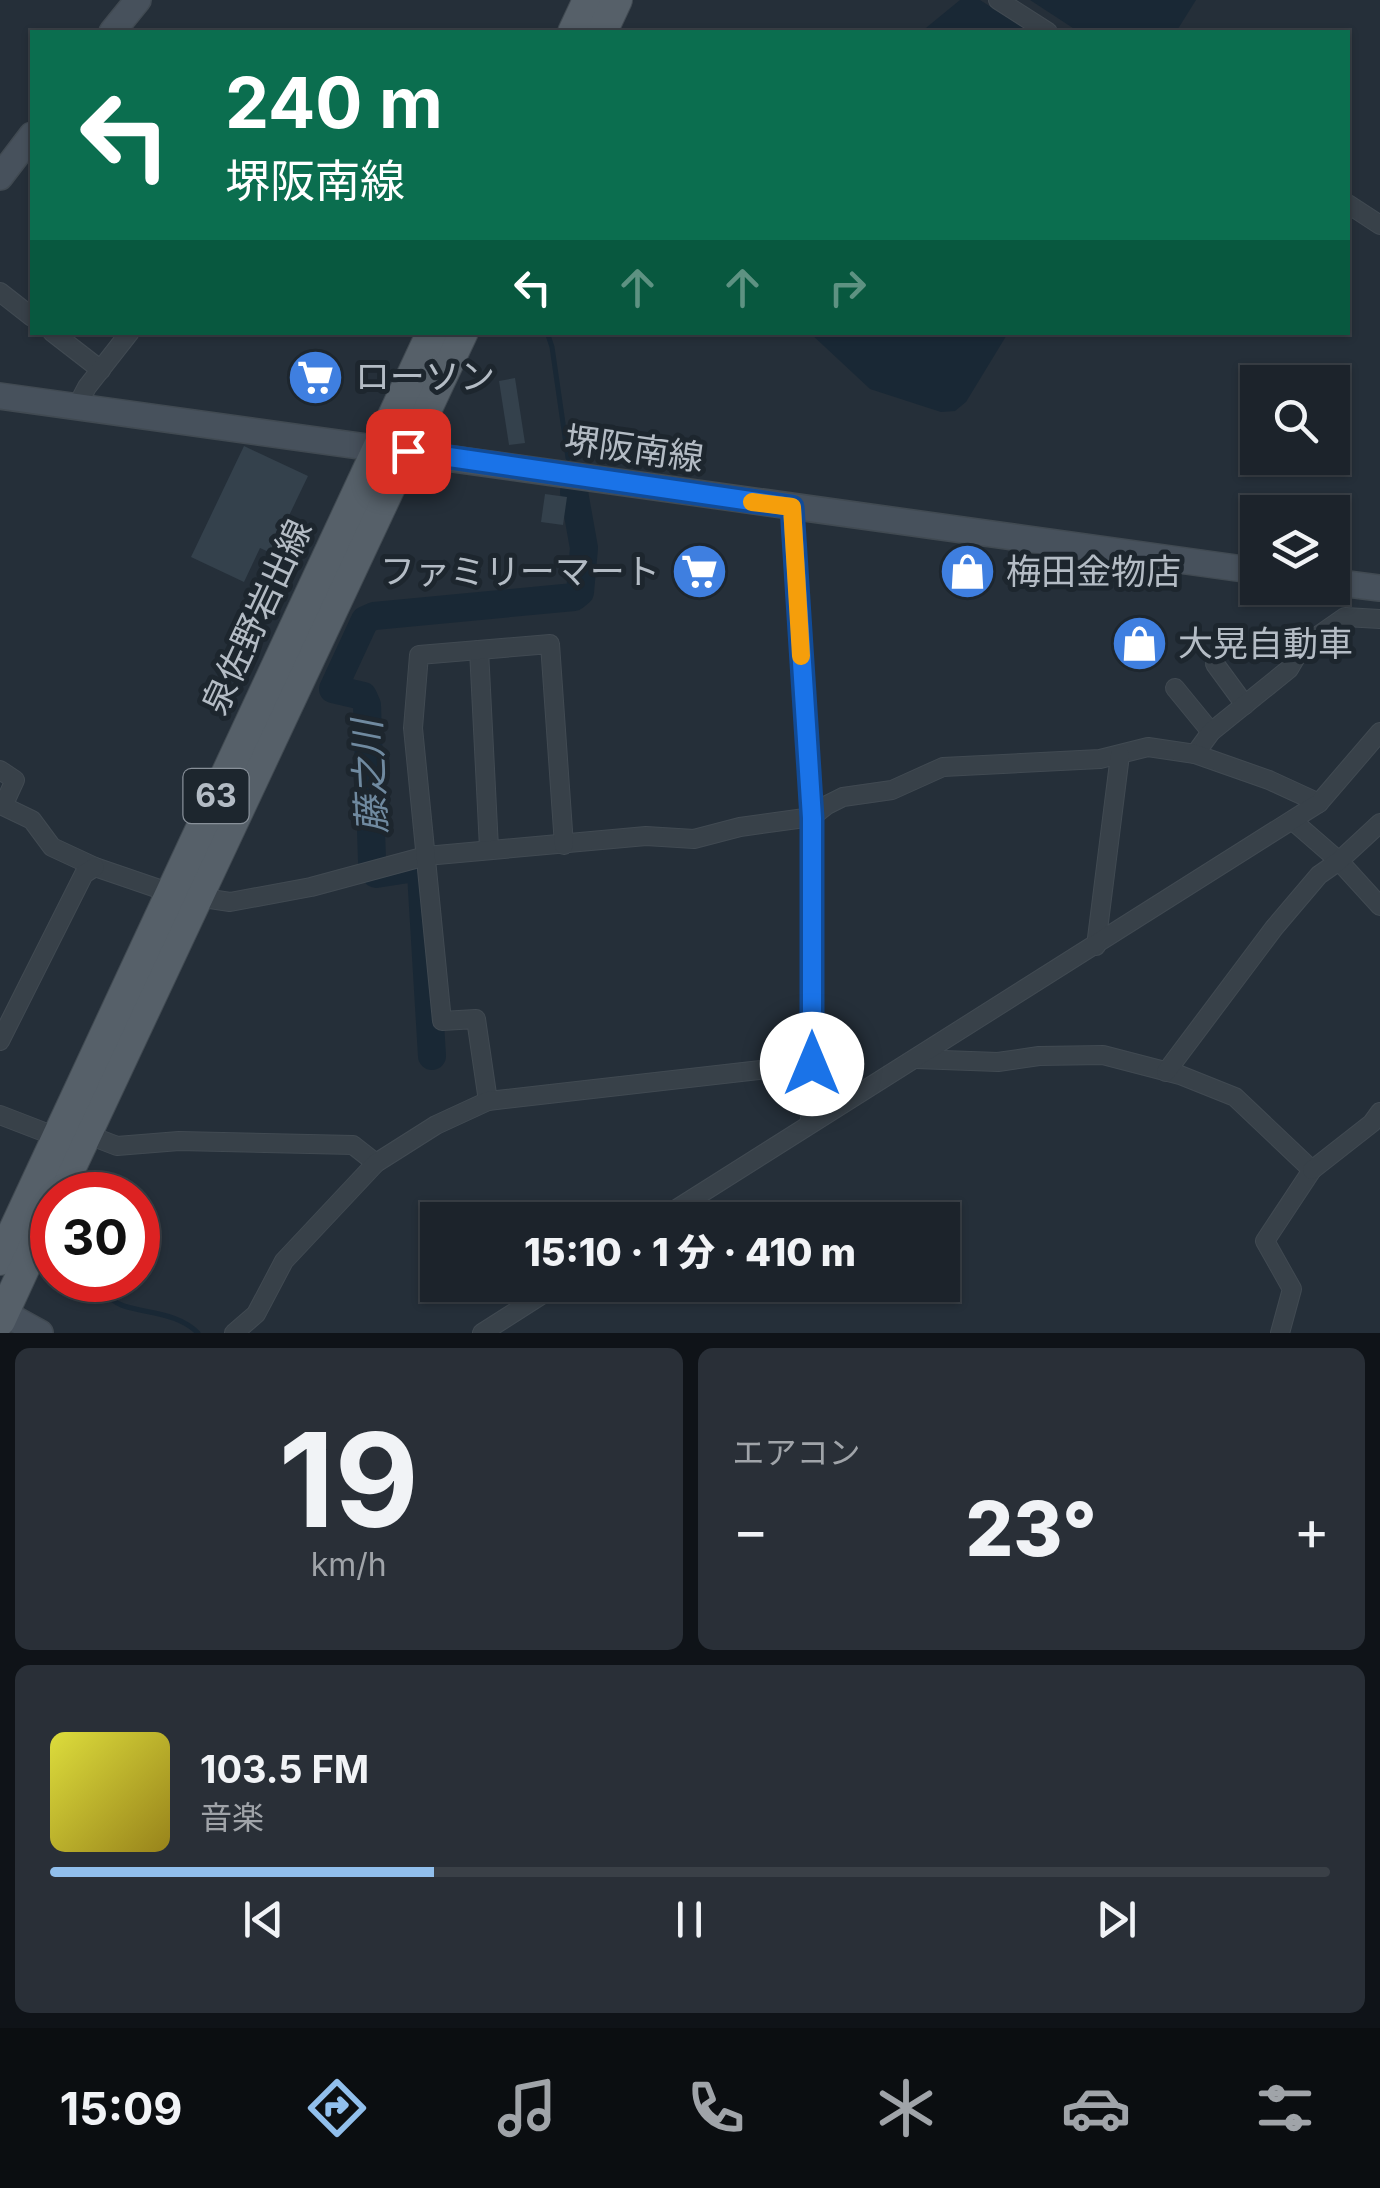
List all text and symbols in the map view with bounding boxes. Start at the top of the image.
text: 240 m [225,60,443,145]
icon: left [60,70,190,200]
text: 堺阪南線 [225,153,405,208]
icon: left [505,260,560,315]
icon: ahead [610,260,665,315]
icon: ahead [715,260,770,315]
icon: right [820,260,875,315]
supermarket icon: ローソン [286,347,346,407]
place label: ローソン [355,355,495,397]
map controls [1240,365,1350,605]
button: search [1240,365,1350,475]
pin [366,409,451,494]
street label: 堺阪南線 [562,417,706,479]
icon: arrive [381,424,436,479]
button: layers [1240,495,1350,605]
street label: 泉佐野岩出線 [193,513,320,721]
supermarket icon: ファミリーマート [669,542,729,602]
shop icon: 梅田金物店 [937,542,997,602]
place label: ファミリーマート [380,550,660,592]
place label: 梅田金物店 [1006,550,1181,592]
shop icon: 大晃自動車 [1109,614,1169,674]
place label: 大晃自動車 [1178,622,1353,664]
water label: 藤之川 [343,715,395,835]
road number: 63 [184,769,248,823]
position arrow [760,1012,864,1116]
speed limit sign: 30 [30,1172,160,1302]
text: 15:10 · 1 分 · 410 m [524,1229,856,1275]
text: 19 [279,1401,419,1558]
text: エアコン [733,1433,861,1472]
text: 23° [966,1483,1097,1574]
text: − [733,1497,769,1563]
text: + [1294,1497,1330,1563]
text: km/h [311,1545,387,1584]
text: 103.5 FM [200,1746,369,1792]
text: 音楽 [200,1798,264,1837]
icon: previous [236,1892,291,1947]
icon: pause [662,1892,717,1947]
icon: next [1089,1892,1144,1947]
icon: directions [302,2073,372,2143]
icon: music [492,2073,562,2143]
icon: phone [681,2073,751,2143]
icon: climate [871,2073,941,2143]
icon: car [1061,2073,1131,2143]
icon: filters [1250,2073,1320,2143]
text: 15:09 [60,2081,183,2136]

